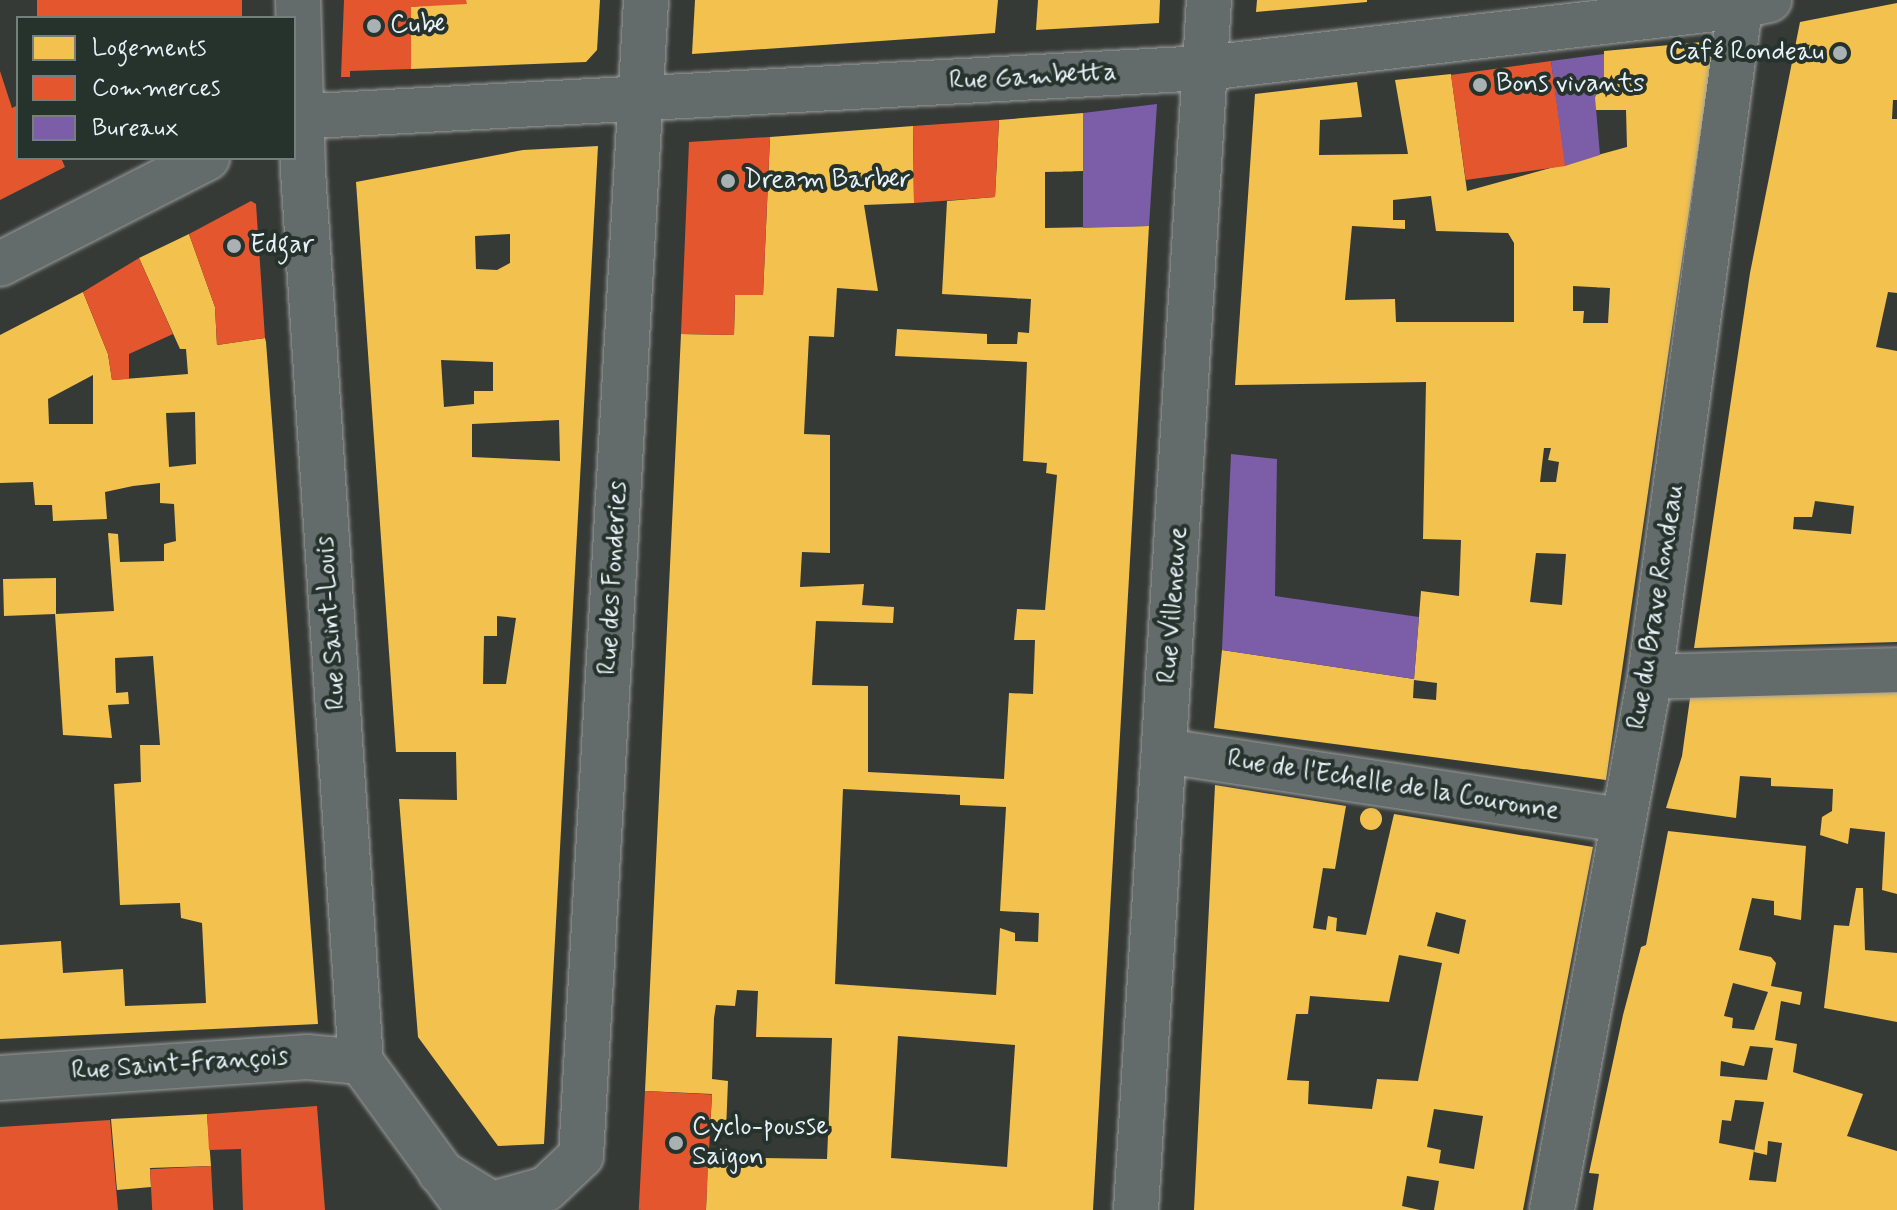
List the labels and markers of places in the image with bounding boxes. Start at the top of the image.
place label: Cube [390,10,445,42]
marker: Cube [365,17,383,35]
place label: Café Rondeau [1669,37,1824,69]
marker: Café Rondeau [1831,44,1849,62]
place label: Bons vivants [1496,69,1645,101]
marker: Bons vivants [1471,76,1489,94]
place label: Dream Barber [744,165,908,197]
marker: Dream Barber [719,172,737,190]
place label: Edgar [250,230,314,262]
marker: Edgar [225,237,243,255]
place label: Cyclo-pousse Saïgon [692,1112,828,1174]
marker: Cyclo-pousse Saïgon [667,1134,685,1152]

